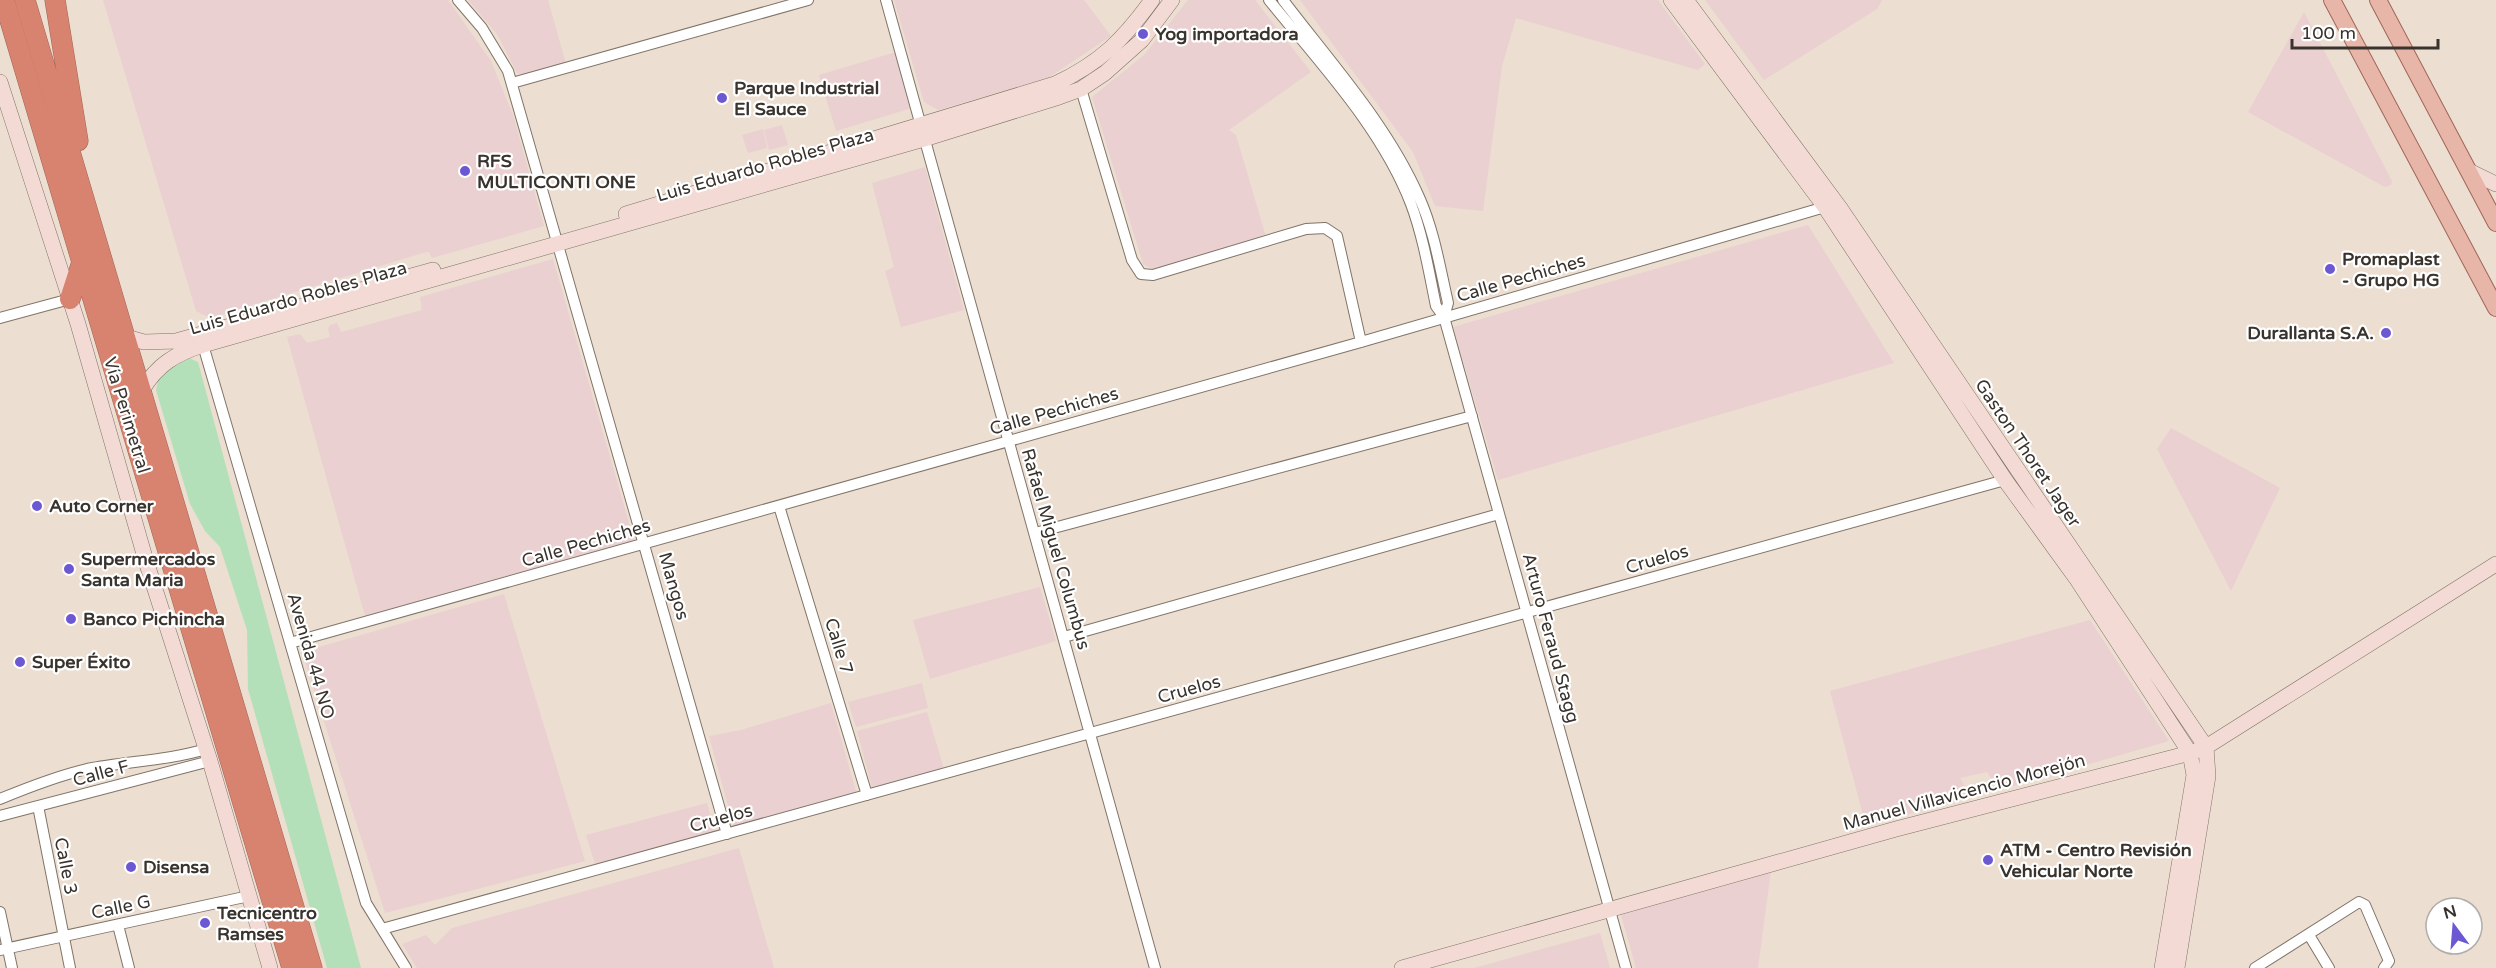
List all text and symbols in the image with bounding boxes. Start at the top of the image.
scale bar [2292,12,2438,50]
text: 100 m [2301,22,2356,44]
place label: Yog importadora [1155,23,1299,45]
marker: Yog importadora [1136,27,1150,41]
place label: Parque Industrial El Sauce [734,77,879,120]
marker: Parque Industrial El Sauce [715,91,729,105]
street label: Luis Eduardo Robles Plaza [654,123,876,207]
place label: RFS MULTICONTI ONE [477,150,636,193]
marker: RFS MULTICONTI ONE [458,164,472,178]
place label: Promaplast - Grupo HG [2342,248,2440,291]
street label: Calle Pechiches [1454,249,1588,307]
street label: Luis Eduardo Robles Plaza [187,256,409,340]
marker: Promaplast - Grupo HG [2323,262,2337,276]
place label: Durallanta S.A. [2247,322,2374,344]
marker: Durallanta S.A. [2379,326,2393,340]
street label: Vía Perimetral [99,354,155,476]
street label: Gaston Thoret Jager [1970,375,2086,531]
street label: Calle Pechiches [987,382,1121,440]
street label: Rafael Miguel Columbus [1017,446,1095,652]
place label: Auto Corner [49,495,155,517]
marker: Auto Corner [30,499,44,513]
street label: Calle Pechiches [519,514,653,572]
street label: Cruelos [1623,540,1691,578]
place label: Supermercados Santa Maria [81,548,216,591]
street label: Mangos [654,550,694,622]
street label: Arturo Feraud Stagg [1518,551,1584,725]
marker: Supermercados Santa Maria [62,562,76,576]
street label: Avenida 44 NO [282,590,340,722]
place label: Banco Pichincha [83,608,225,630]
marker: Banco Pichincha [64,612,78,626]
street label: Calle 7 [820,615,858,677]
place label: Super Éxito [32,651,130,673]
marker: Super Éxito [13,655,27,669]
street label: Cruelos [1155,670,1223,708]
street label: Manuel Villavicencio Morejón [1840,749,2088,835]
street label: Calle F [70,755,132,791]
street label: Cruelos [687,799,755,837]
street label: Calle 3 [50,836,82,896]
place label: ATM - Centro Revisión Vehicular Norte [2000,839,2192,882]
marker: ATM - Centro Revisión Vehicular Norte [1981,853,1995,867]
place label: Disensa [143,856,209,878]
marker: Disensa [124,860,138,874]
street label: Calle G [89,890,153,924]
north arrow [2424,896,2484,956]
text: N [2441,901,2459,924]
place label: Tecnicentro Ramses [216,902,317,945]
marker: Tecnicentro Ramses [198,916,212,930]

